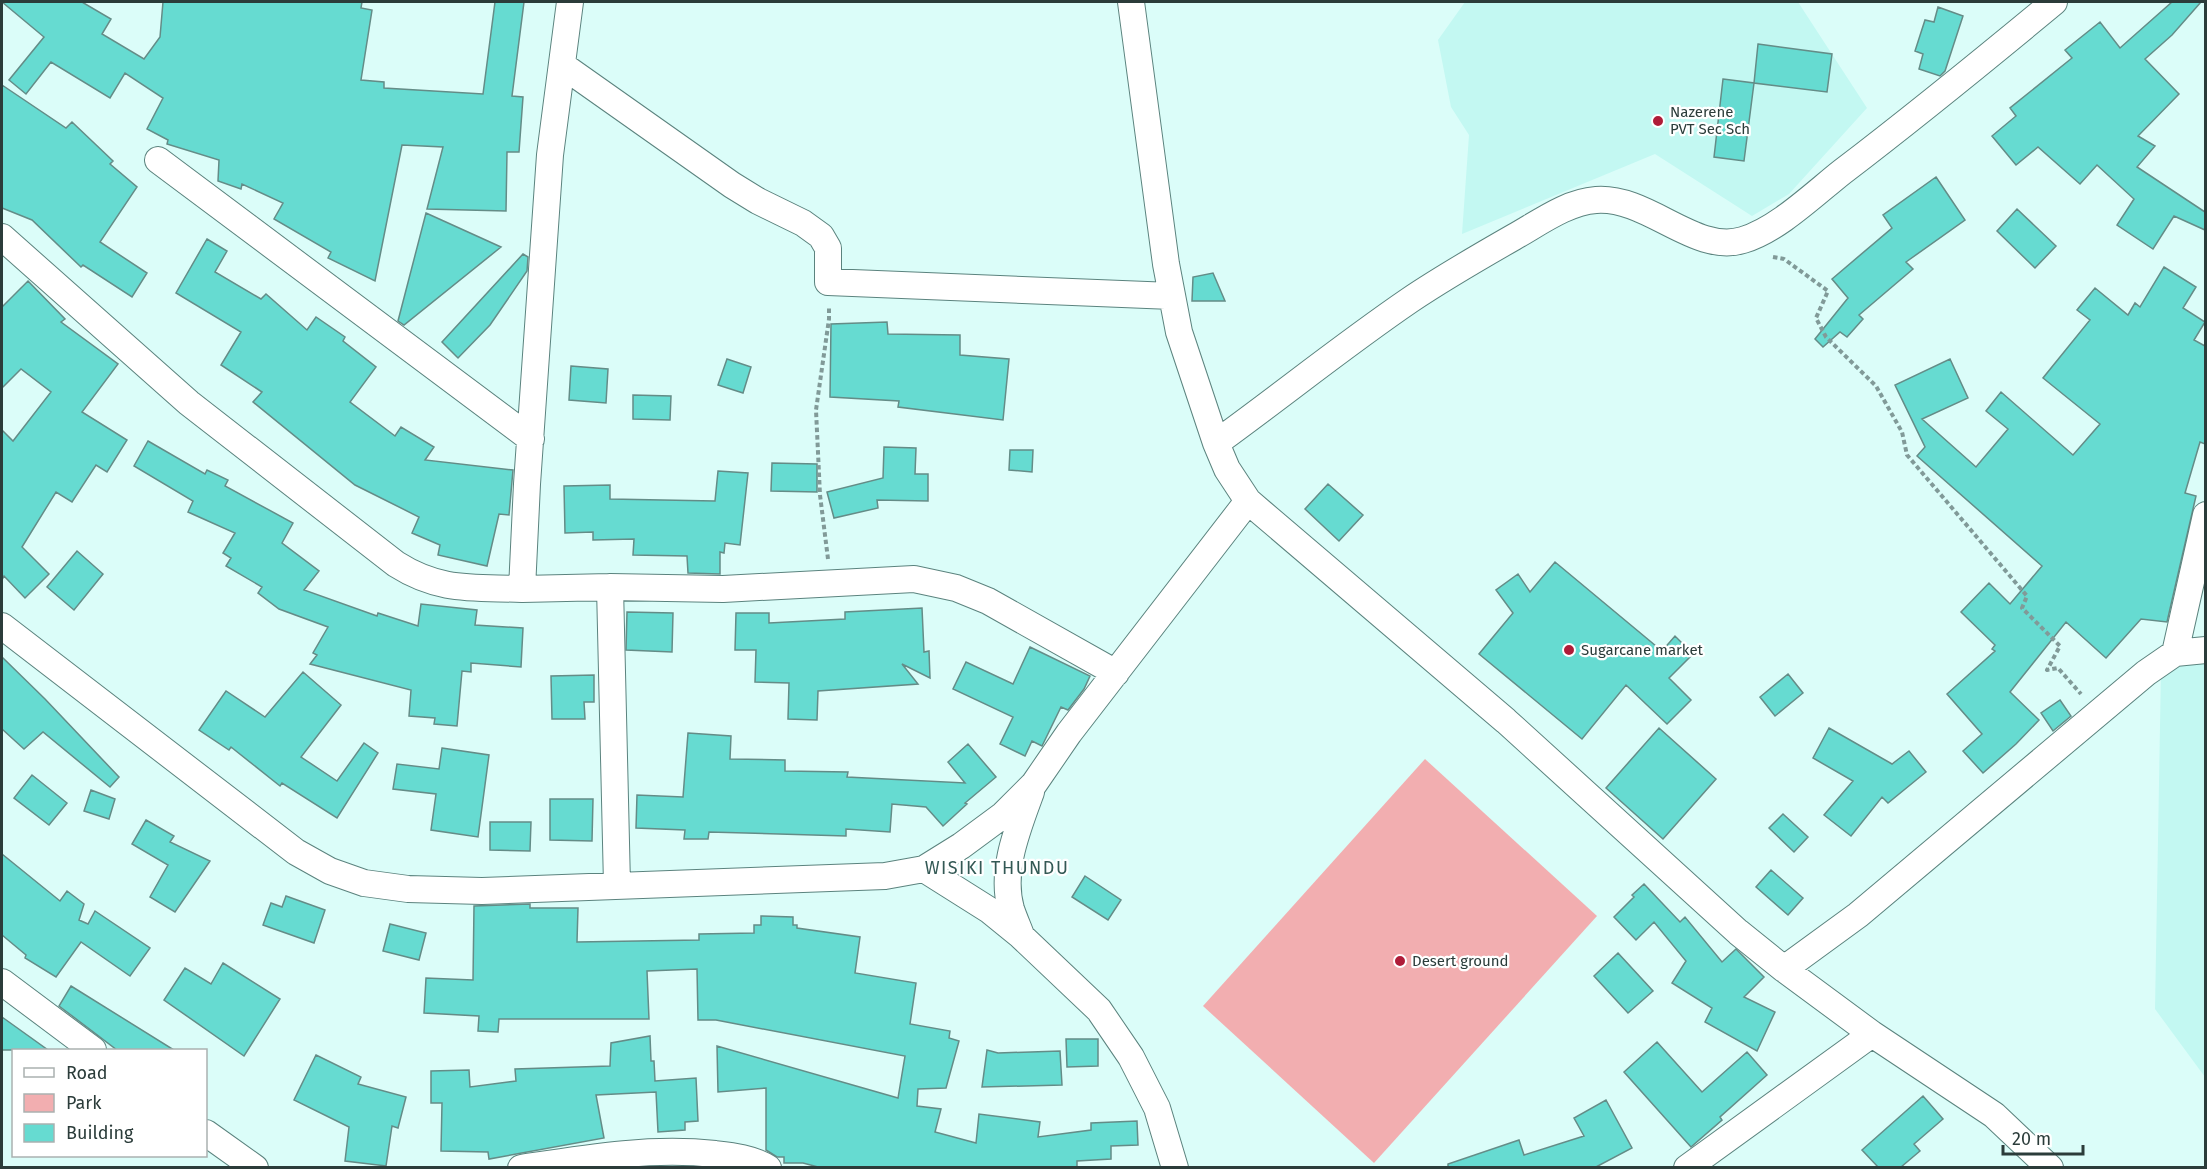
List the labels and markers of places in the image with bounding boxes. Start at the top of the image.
place label: Nazerene PVT Sec Sch [1670,103,1750,138]
marker: Nazerene PVT Sec Sch [1651,114,1665,128]
place label: Sugarcane market [1581,641,1704,659]
marker: Sugarcane market [1562,643,1576,657]
place label: Desert ground [1412,952,1509,970]
marker: Desert ground [1393,954,1407,968]

